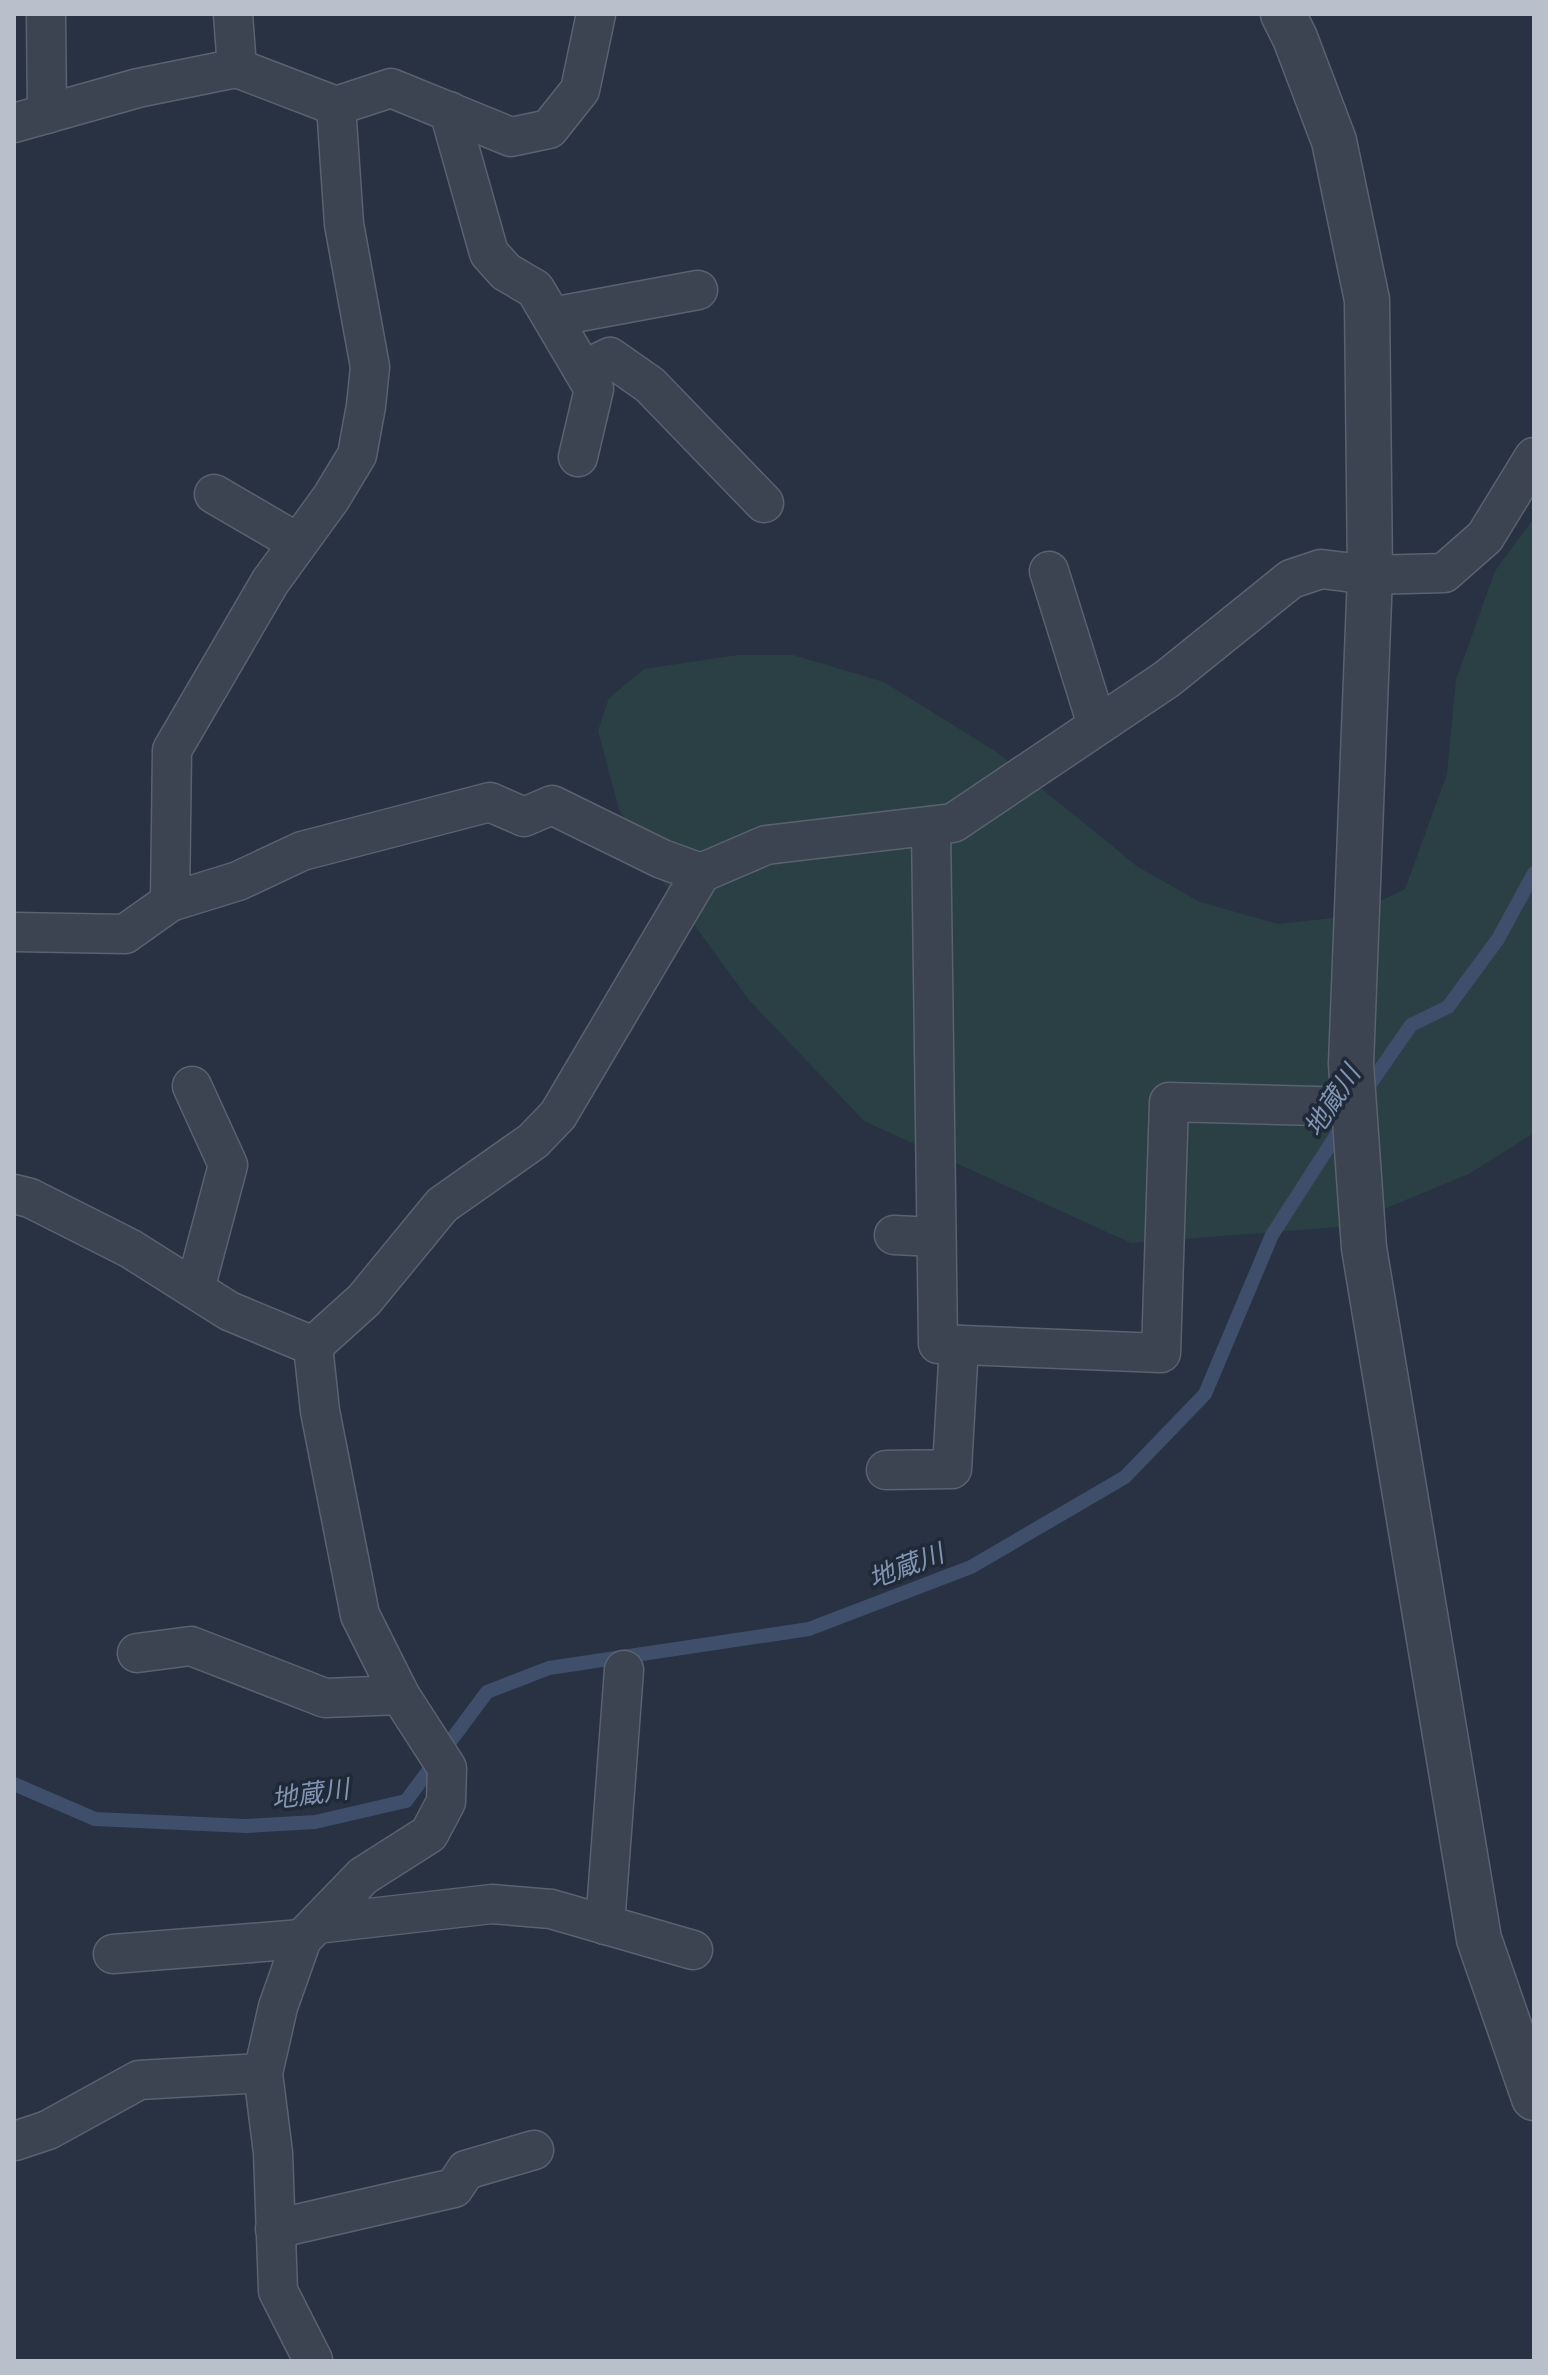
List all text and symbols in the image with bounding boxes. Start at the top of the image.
water label: 地蔵川 [1298,1058,1367,1141]
water label: 地蔵川 [864,1537,950,1593]
water label: 地蔵川 [269,1773,354,1813]

